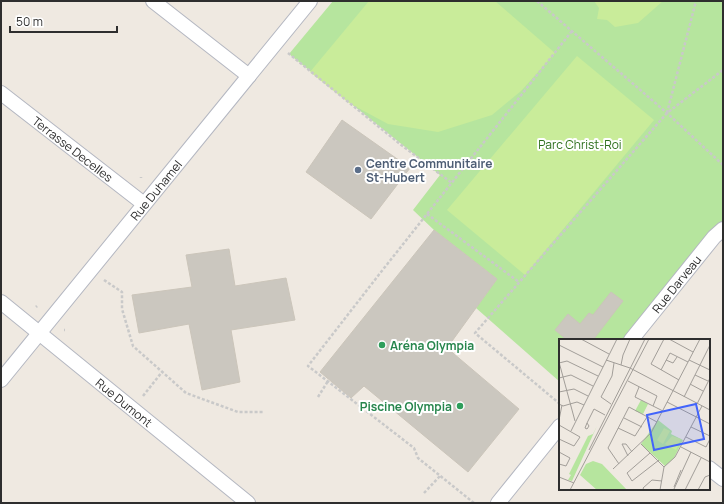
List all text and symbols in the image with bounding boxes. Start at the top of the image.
scale bar [10,8,117,34]
text: 50 m [16,13,43,30]
street label: Terrasse Decelles [29,112,117,186]
park label: Parc Christ-Roi [538,136,622,153]
place label: Centre Communitaire St-Hubert [366,155,493,186]
street label: Rue Duhamel [126,156,186,224]
marker: Centre Communitaire St-Hubert [353,165,363,175]
street label: Rue Darveau [648,251,705,316]
place label: Aréna Olympia [390,337,474,354]
inset map [559,339,710,490]
marker: Aréna Olympia [377,340,387,350]
street label: Rue Dumont [92,374,156,431]
place label: Piscine Olympia [360,398,452,415]
marker: Piscine Olympia [455,401,465,411]

